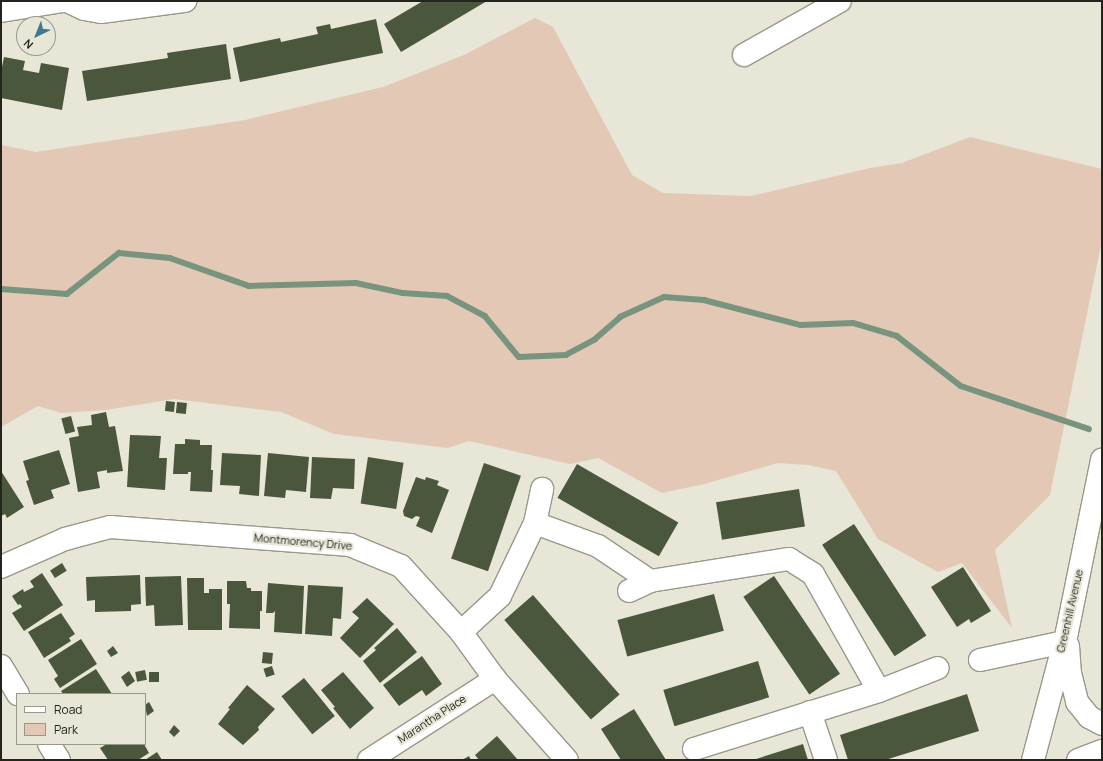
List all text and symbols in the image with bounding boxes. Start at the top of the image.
north arrow [16,16,56,56]
text: N [20,36,36,53]
street label: Montmorency Drive [253,531,353,553]
street label: Greenhill Avenue [1054,568,1086,654]
street label: Marantha Place [395,692,469,746]
legend [16,693,146,745]
text: Road [54,701,82,718]
text: Park [54,721,78,738]

